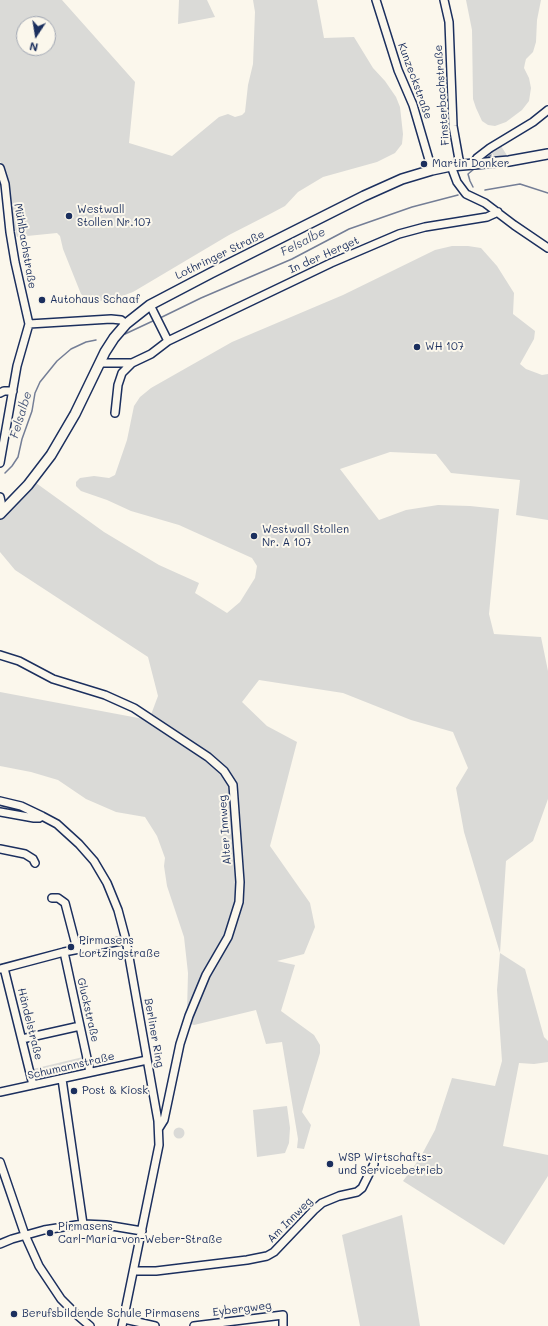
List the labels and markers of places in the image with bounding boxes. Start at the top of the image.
place label: Martin Donker [432,157,509,171]
marker: Martin Donker [419,159,429,169]
place label: Westwall Stollen Nr.107 [77,203,151,229]
marker: Westwall Stollen Nr.107 [64,211,74,221]
place label: Autohaus Schaaf [50,293,140,307]
marker: Autohaus Schaaf [37,295,47,305]
place label: WH 107 [425,340,464,354]
marker: WH 107 [412,342,422,352]
place label: Westwall Stollen Nr. A 107 [262,523,349,549]
marker: Westwall Stollen Nr. A 107 [249,531,259,541]
place label: Pirmasens Lortzingstraße [79,934,160,960]
marker: Pirmasens Lortzingstraße [66,942,76,952]
place label: Post & Kiosk [82,1084,148,1098]
marker: Post & Kiosk [69,1086,79,1096]
place label: WSP Wirtschafts- und Servicebetrieb [338,1151,443,1177]
marker: WSP Wirtschafts- und Servicebetrieb [325,1159,335,1169]
place label: Pirmasens Carl-Maria-von-Weber-Straße [58,1220,222,1246]
marker: Pirmasens Carl-Maria-von-Weber-Straße [45,1228,55,1238]
place label: Berufsbildende Schule Pirmasens [22,1307,200,1321]
marker: Berufsbildende Schule Pirmasens [9,1309,19,1319]

